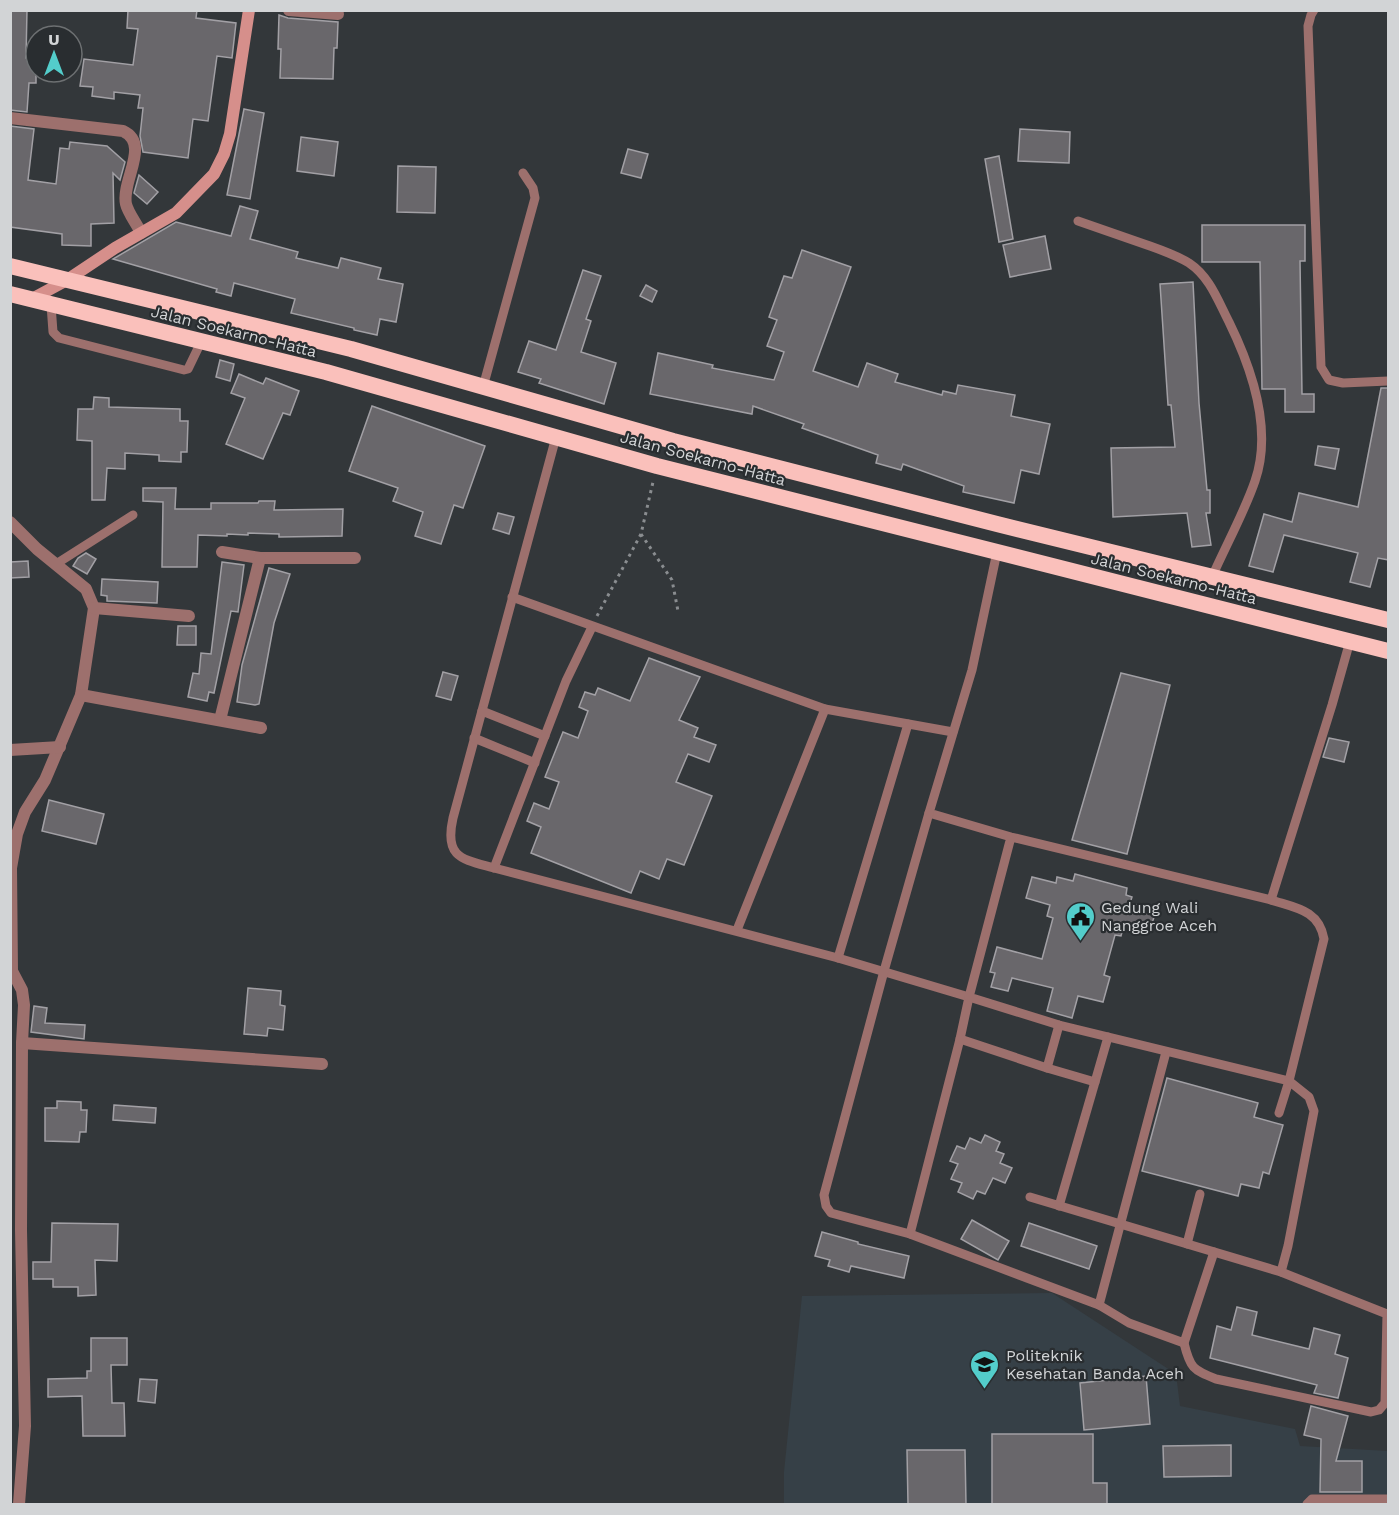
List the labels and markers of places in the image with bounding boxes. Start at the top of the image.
place label: Gedung Wali Nanggroe Aceh [1101,898,1217,935]
public building icon: Gedung Wali Nanggroe Aceh [1064,900,1096,942]
place label: Politeknik Kesehatan Banda Aceh [1006,1346,1184,1383]
school or university icon: Politeknik Kesehatan Banda Aceh [969,1348,1001,1390]

